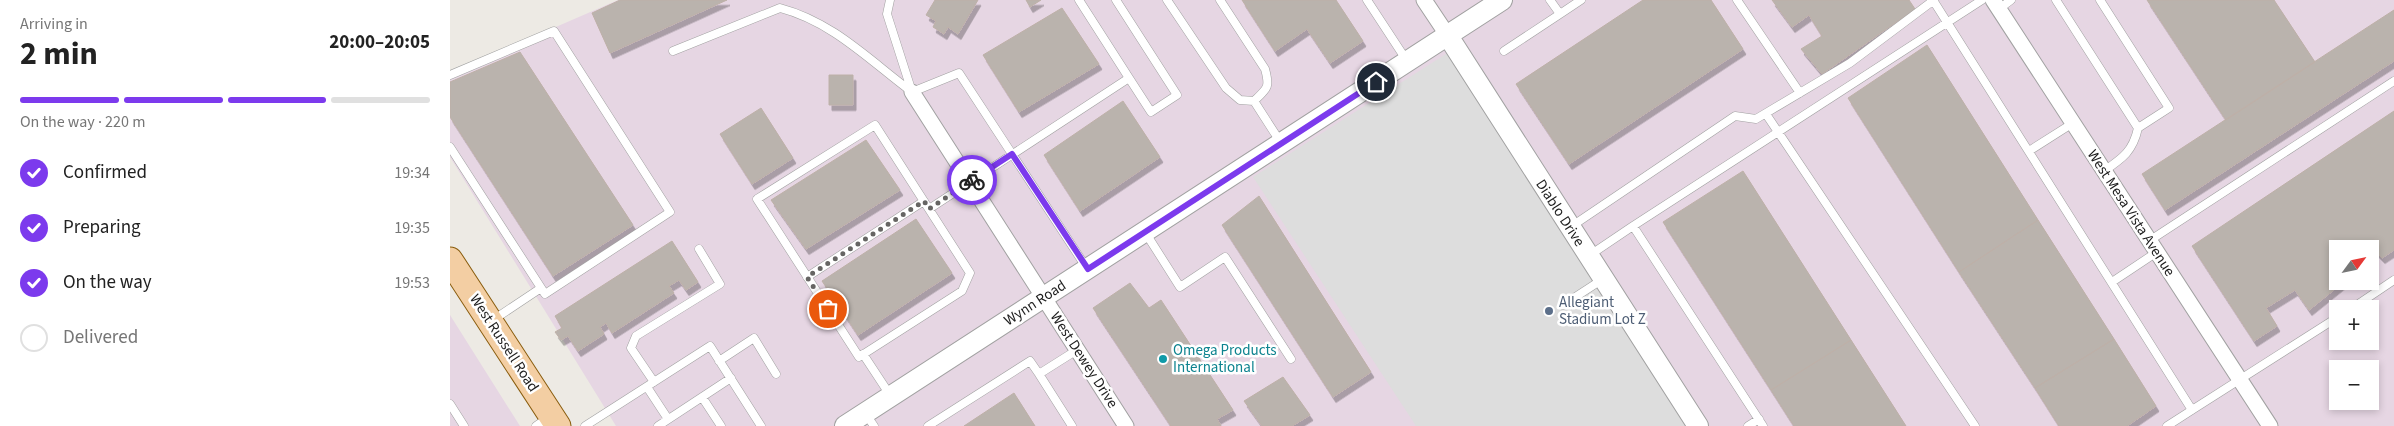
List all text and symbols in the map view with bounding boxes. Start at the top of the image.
text: Arriving in [20,13,88,35]
text: 20:00–20:05 [329,29,430,56]
text: 2 min [20,31,98,77]
pin [1355,61,1397,103]
icon: home [1362,68,1390,96]
text: On the way · 220 m [20,111,145,133]
street label: West Mesa Vista Avenue [2082,145,2180,281]
courier [947,155,997,205]
icon: check [20,159,48,187]
text: Confirmed [63,159,147,186]
text: 19:34 [394,162,430,184]
icon: bike [958,166,986,194]
street label: Diablo Drive [1530,175,1590,251]
icon: check [20,214,48,242]
text: Preparing [63,214,141,241]
text: 19:35 [394,217,430,239]
north arrow [2329,240,2379,290]
map controls [2329,240,2379,410]
icon: check [20,269,48,297]
text: On the way [63,269,152,296]
text: 19:53 [394,272,430,294]
street label: Wynn Road [1000,275,1070,331]
pin [807,288,849,330]
street label: West Russell Road [464,290,544,396]
place label: Allegiant Stadium Lot Z [1559,292,1646,330]
icon: bag [814,295,842,323]
button: + [2329,300,2379,350]
marker: Allegiant Stadium Lot Z [1543,305,1555,317]
street label: West Dewey Drive [1045,308,1123,412]
text: Delivered [63,324,138,351]
place label: Omega Products International [1173,340,1277,378]
marker: Omega Products International [1157,353,1169,365]
button: − [2329,360,2379,410]

